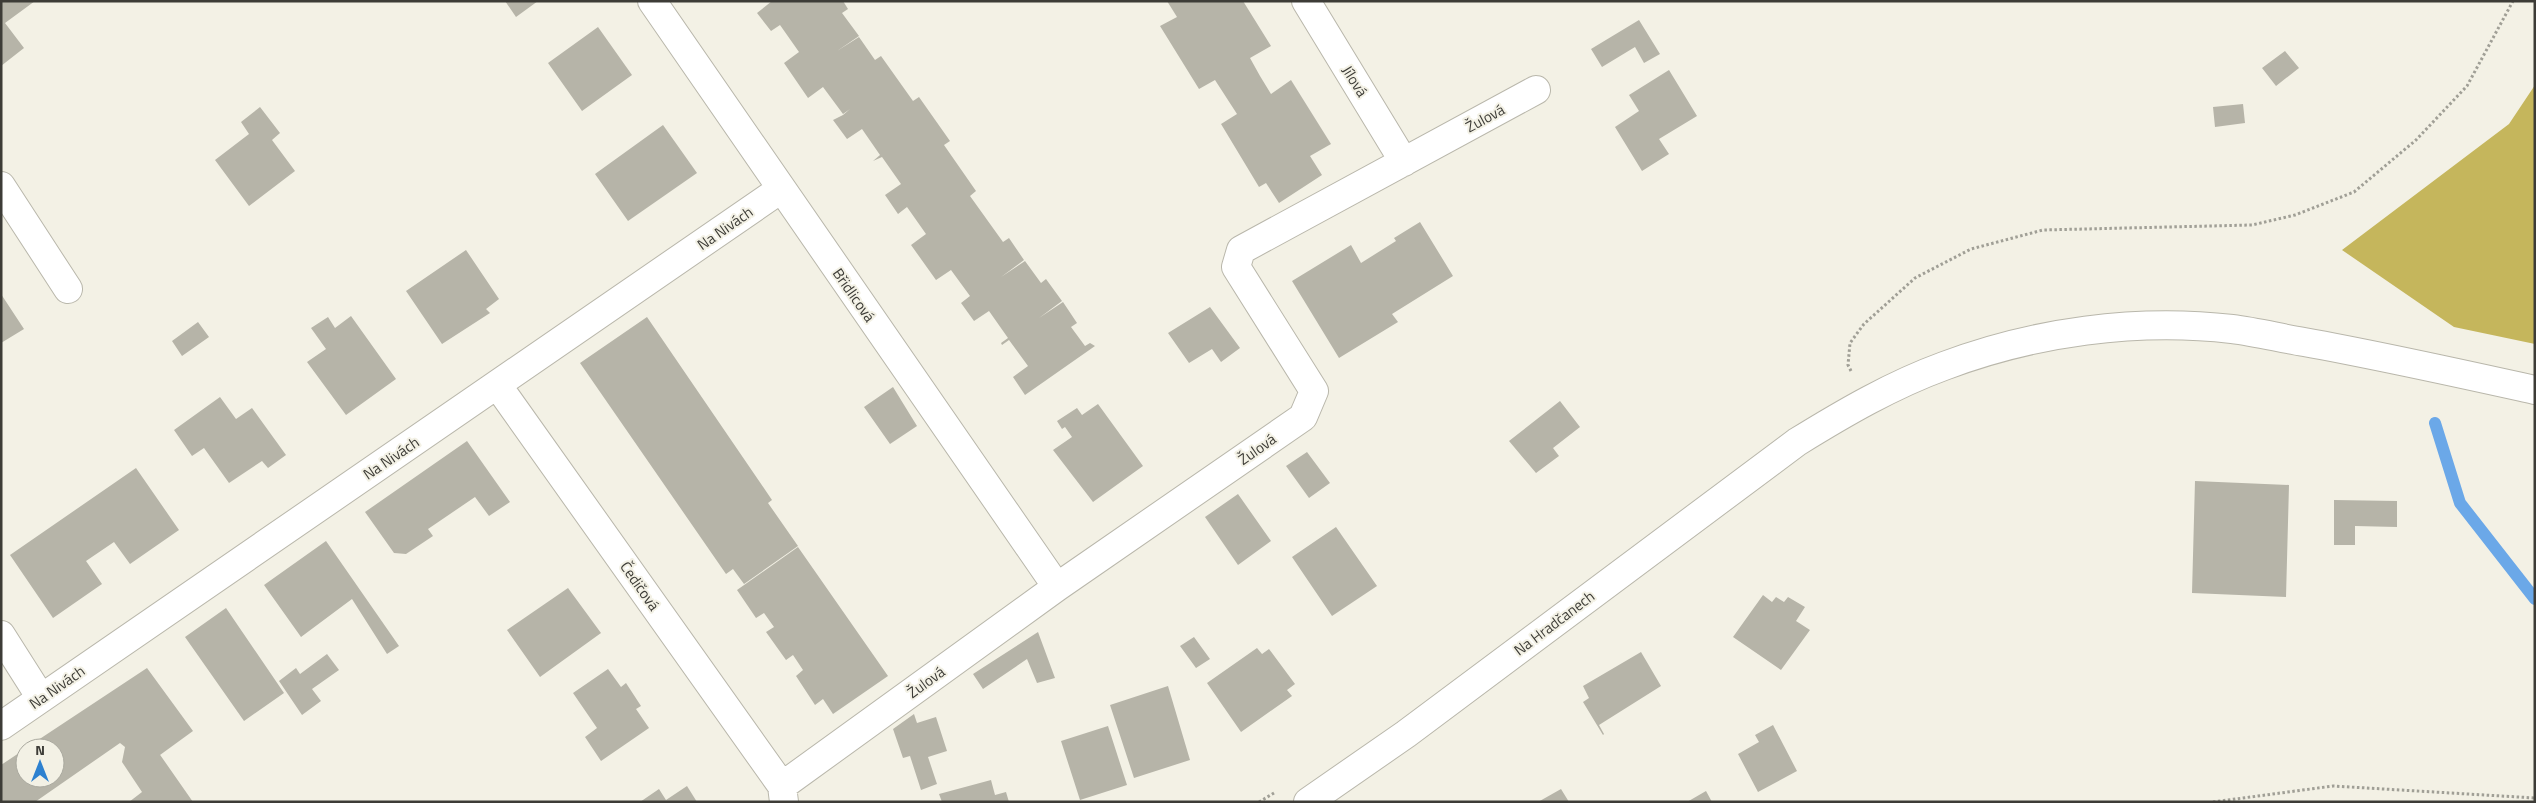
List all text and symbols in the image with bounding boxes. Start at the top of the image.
street label: Jílová [1336,61,1374,102]
street label: Žulová [1461,98,1509,138]
street label: Na Nivách [692,200,758,256]
street label: Břidlicová [827,263,881,327]
street label: Žulová [1233,427,1281,470]
street label: Na Nivách [358,431,424,485]
street label: Čedičová [615,557,666,616]
street label: Na Hradčanech [1509,585,1599,661]
street label: Na Nivách [24,659,90,715]
street label: Žulová [902,660,950,704]
north arrow [15,738,65,788]
text: N [35,739,45,760]

